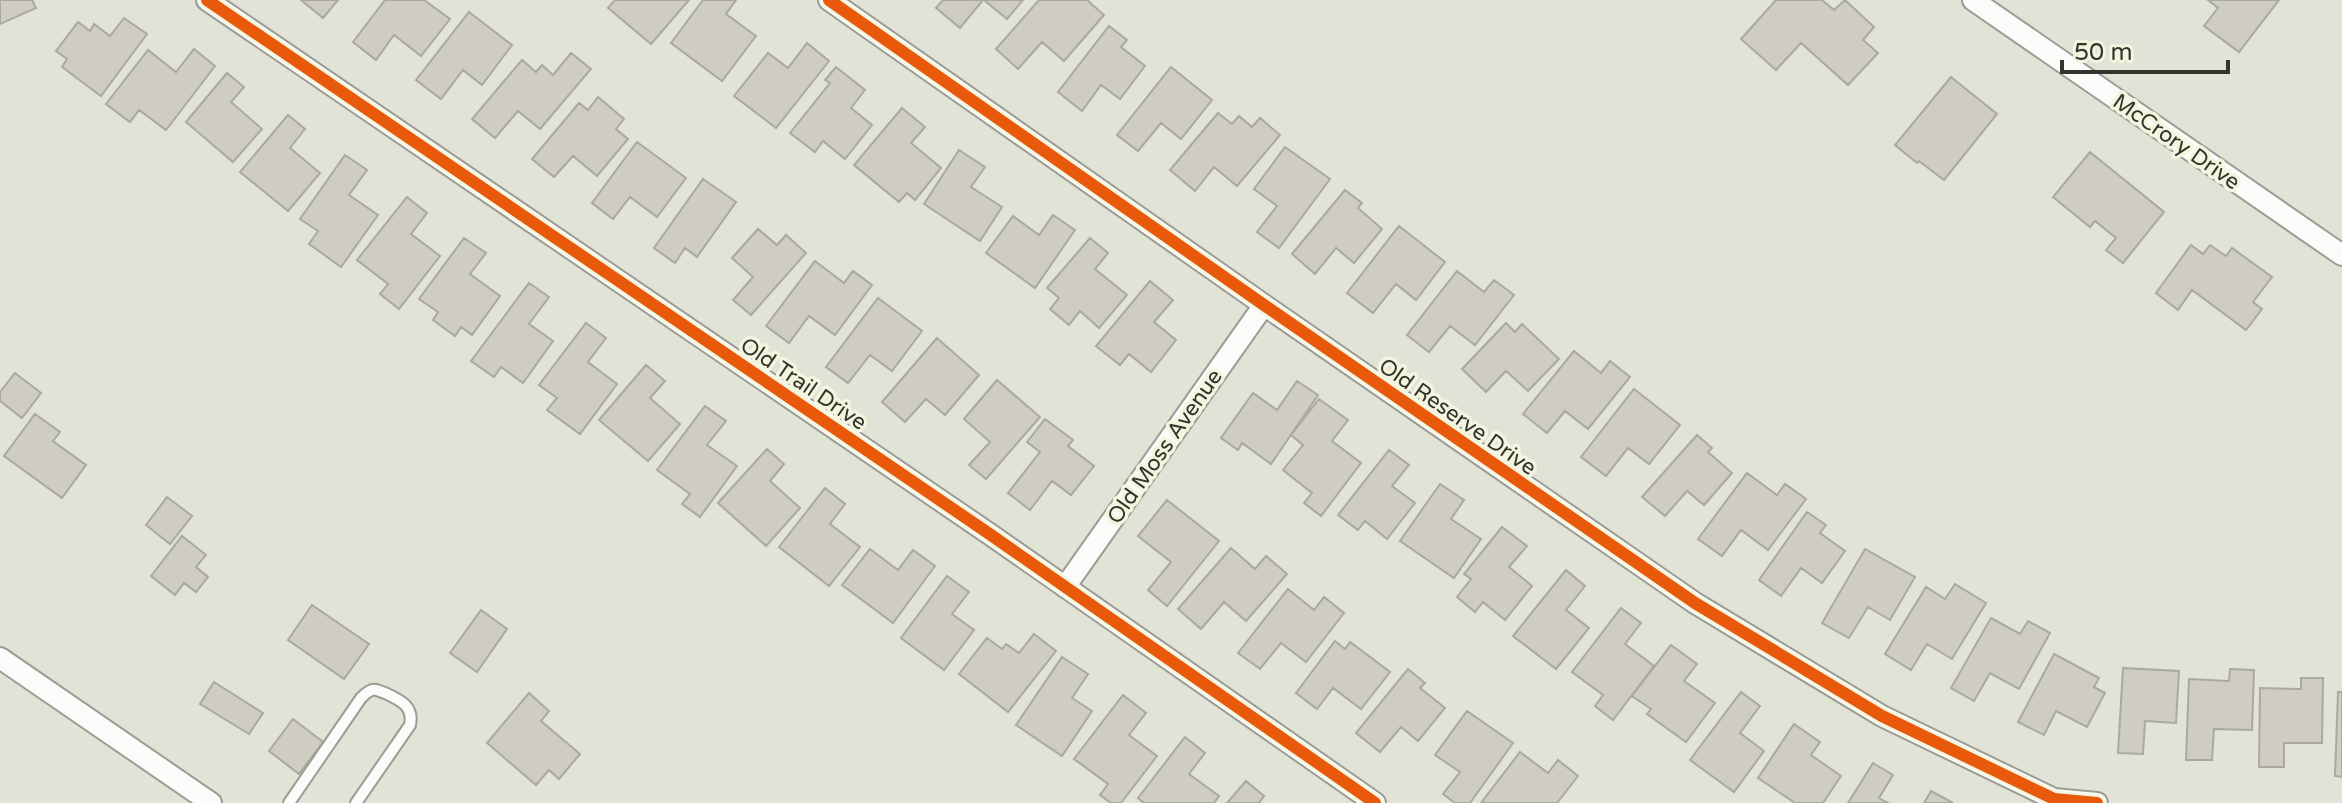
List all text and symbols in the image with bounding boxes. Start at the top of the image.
scale bar [2062,24,2228,74]
text: 50 m [2074,38,2132,67]
street label: McCrory Drive [2108,88,2245,195]
street label: Old Trail Drive [735,332,871,436]
street label: Old Reserve Drive [1374,353,1541,481]
street label: Old Moss Avenue [1102,364,1228,529]

